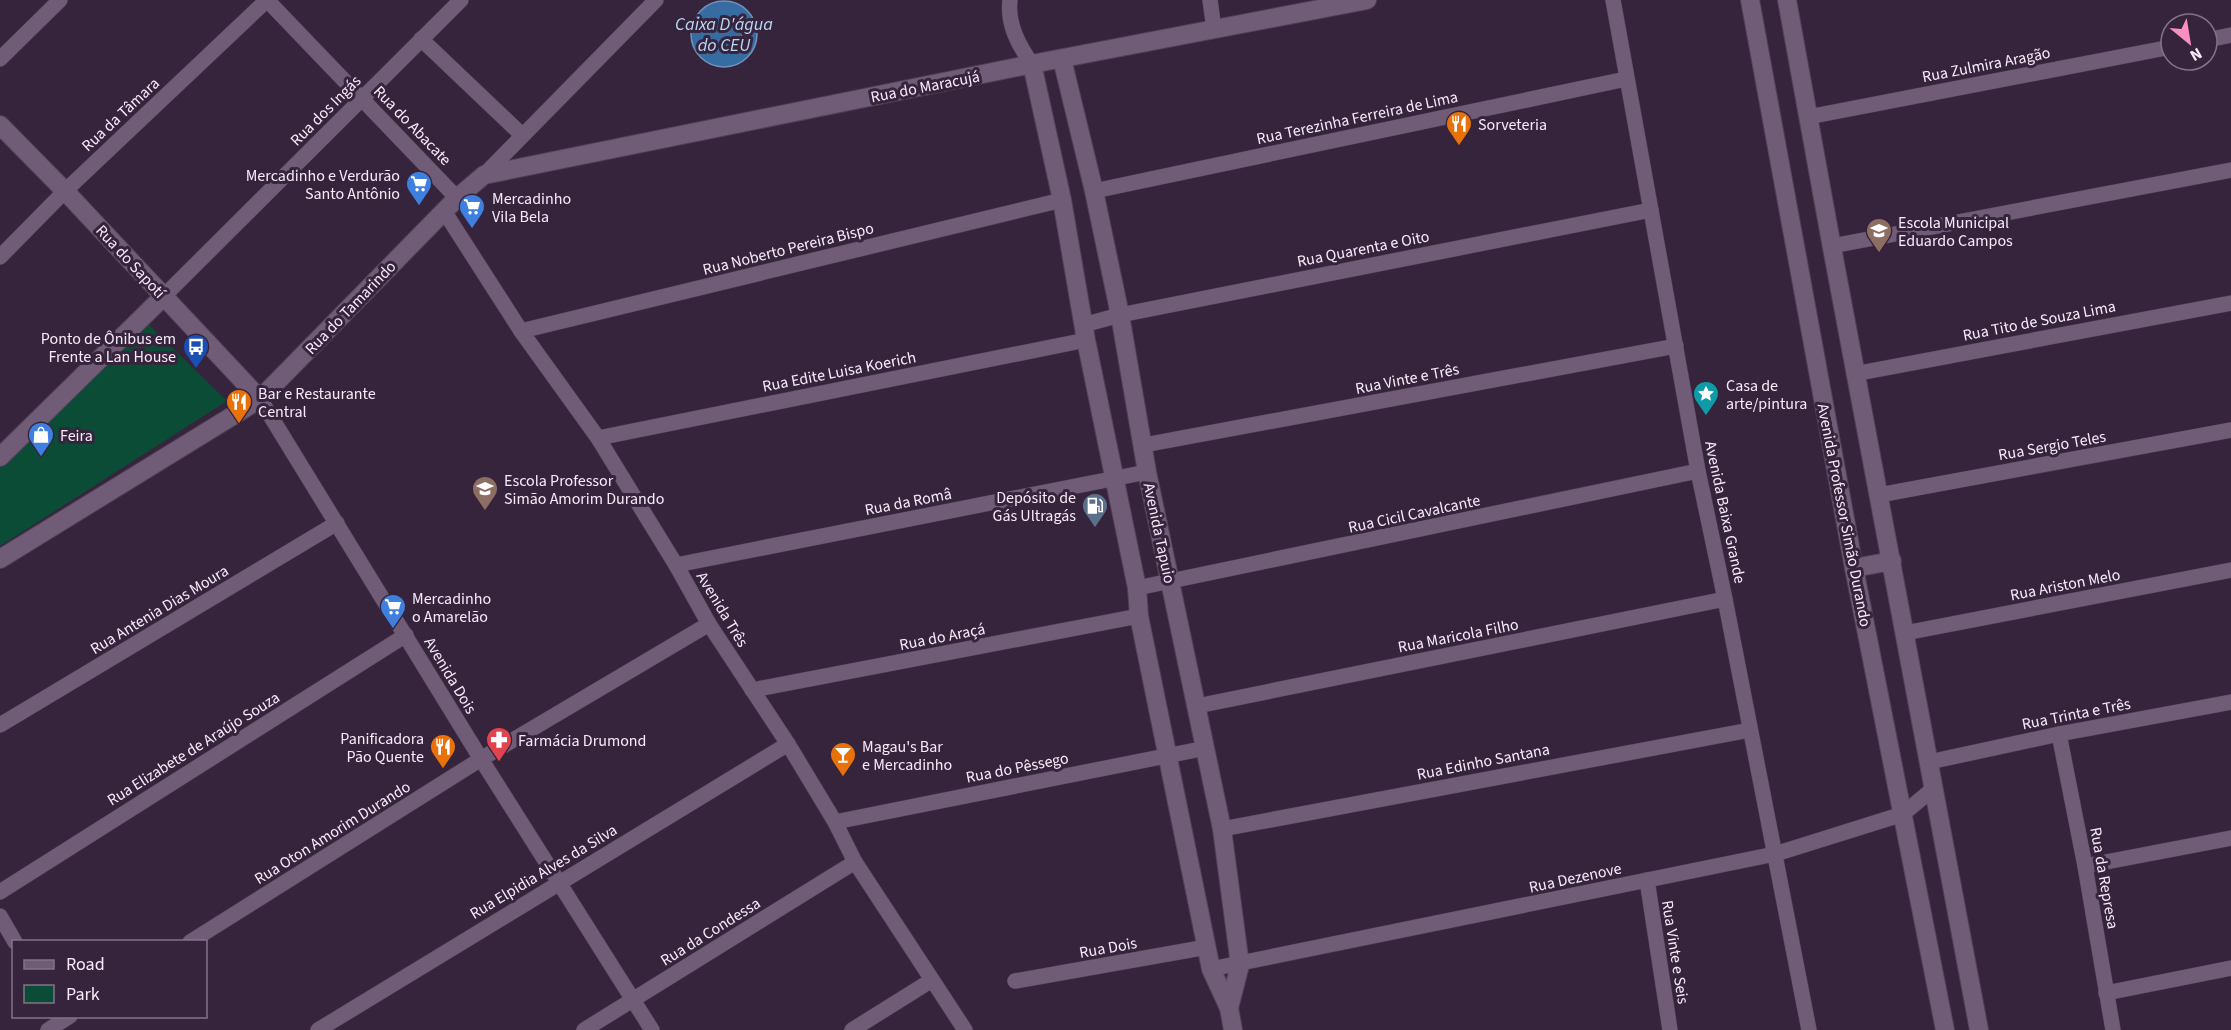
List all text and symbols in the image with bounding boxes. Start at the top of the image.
water label: Caixa D'água do CEU [675,12,773,58]
north arrow [2159,12,2219,72]
street label: Rua Zulmira Aragão [1920,42,2052,88]
text: N [2186,42,2206,66]
street label: Rua do Maracujá [869,66,982,108]
street label: Rua dos Ingás [285,70,366,151]
street label: Rua da Tâmara [77,73,164,157]
street label: Rua do Abacate [368,81,456,171]
street label: Rua Terezinha Ferreira de Lima [1255,86,1460,150]
restaurant icon: Sorveteria [1444,109,1474,147]
place label: Sorveteria [1478,114,1547,136]
place label: Mercadinho e Verdurão Santo Antônio [246,165,400,205]
supermarket icon: Mercadinho e Verdurão Santo Antônio [404,169,434,207]
place label: Mercadinho Vila Bela [492,188,571,228]
supermarket icon: Mercadinho Vila Bela [457,192,487,230]
place label: Escola Municipal Eduardo Campos [1898,212,2013,252]
school or university icon: Escola Municipal Eduardo Campos [1864,216,1894,254]
street label: Rua Noberto Pereira Bispo [700,217,876,281]
street label: Rua do Sapotí [90,220,171,304]
street label: Rua Quarenta e Oito [1295,225,1431,273]
street label: Rua do Tamarindo [300,256,401,359]
street label: Rua Tito de Souza Lima [1961,295,2118,347]
place label: Ponto de Ônibus em Frente a Lan House [41,328,176,368]
bus stop icon: Ponto de Ônibus em Frente a Lan House [181,332,211,370]
street label: Rua Edite Luisa Koerich [761,346,918,398]
street label: Rua Vinte e Três [1353,358,1461,400]
place label: Casa de arte/pintura [1726,375,1807,415]
place icon: Casa de arte/pintura [1691,379,1721,417]
place label: Bar e Restaurante Central [258,383,376,423]
restaurant icon: Bar e Restaurante Central [224,387,254,425]
street label: Avenida Professor Simão Durando [1812,402,1876,629]
shop icon: Feira [26,420,56,458]
place label: Feira [60,425,93,447]
street label: Rua Sergio Teles [1997,426,2108,466]
street label: Avenida Baixa Grande [1699,439,1751,586]
place label: Escola Professor Simão Amorim Durando [504,470,664,510]
school or university icon: Escola Professor Simão Amorim Durando [470,474,500,512]
street label: Avenida Tapuio [1138,481,1180,586]
street label: Rua da Româ [863,483,954,521]
place label: Depósito de Gás Ultragás [993,487,1076,527]
street label: Rua Cicil Cavalcante [1346,489,1482,539]
fuel station icon: Depósito de Gás Ultragás [1080,491,1110,529]
street label: Rua Antenia Dias Moura [86,560,233,660]
street label: Rua Ariston Melo [2008,564,2122,606]
street label: Avenida Três [691,568,754,652]
place label: Mercadinho o Amarelão [412,588,491,628]
supermarket icon: Mercadinho o Amarelão [378,592,408,630]
street label: Rua Maricola Filho [1396,613,1520,658]
street label: Rua do Araçá [897,618,987,656]
street label: Avenida Dois [419,633,482,718]
street label: Rua Elizabete de Araújo Souza [103,687,284,811]
street label: Rua Trinta e Três [2020,693,2133,735]
pharmacy icon: Farmácia Drumond [484,725,514,763]
place label: Panificadora Pão Quente [340,728,424,768]
place label: Farmácia Drumond [518,730,646,752]
restaurant icon: Panificadora Pão Quente [428,732,458,770]
place label: Magau's Bar e Mercadinho [862,736,952,776]
street label: Rua Edinho Santana [1415,738,1551,786]
bar icon: Magau's Bar e Mercadinho [828,740,858,778]
street label: Rua do Pêssego [964,747,1070,789]
street label: Rua Oton Amorim Durando [250,776,415,890]
street label: Rua Elpidia Alves da Silva [466,819,621,925]
street label: Rua da Represa [2084,826,2124,931]
street label: Rua Dezenove [1527,857,1624,899]
street label: Rua da Condessa [656,892,765,971]
street label: Rua Vinte e Seis [1656,899,1694,1006]
street label: Rua Dois [1078,932,1139,964]
legend [12,940,207,1018]
text: Road [66,952,105,977]
text: Park [66,982,100,1007]

